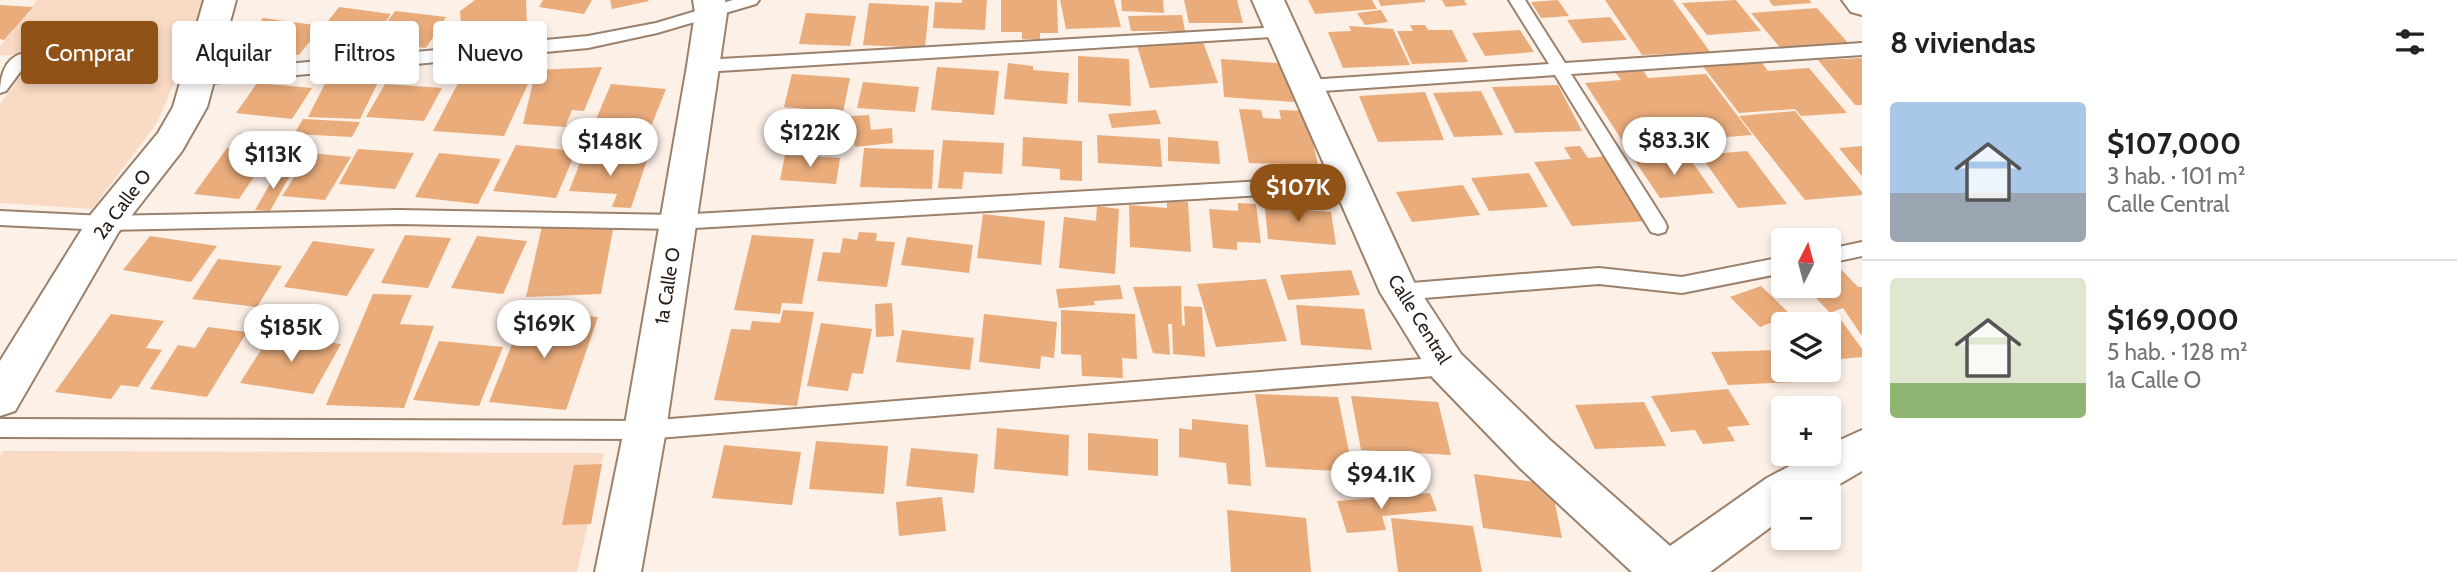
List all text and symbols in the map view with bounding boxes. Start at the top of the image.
chip: Comprar [21,21,158,84]
chip: Alquilar [172,21,296,84]
chip: Filtros [310,21,419,84]
chip: Nuevo [433,21,547,84]
icon: filters [2391,23,2429,61]
text: 8 viviendas [1890,24,2036,61]
pin: $122K [761,110,859,169]
pin: $148K [561,118,659,178]
text: $122K [780,118,840,146]
pin: $83.3K [1617,118,1731,177]
text: $107,000 [2107,125,2241,162]
text: $83.3K [1638,126,1710,154]
text: $148K [578,127,642,155]
icon: home [1946,130,2030,214]
pin: $113K [224,132,322,191]
text: $113K [244,140,302,168]
text: 3 hab. · 101 m² [2107,162,2245,190]
pin: $107K [1249,164,1347,224]
street label: 2a Calle O [89,165,156,244]
text: $107K [1266,173,1330,201]
text: Calle Central [2107,190,2230,218]
north arrow [1771,228,1841,298]
map controls [1771,228,1841,550]
street label: 1a Calle O [650,246,685,326]
street label: Calle Central [1383,270,1456,369]
pin: $169K [495,300,593,360]
text: $169,000 [2107,301,2239,338]
pin: $185K [242,304,340,364]
icon: home [1946,306,2030,390]
text: $169K [513,309,575,337]
button: layers [1771,312,1841,382]
text: $185K [260,313,322,341]
text: 5 hab. · 128 m² [2107,338,2248,366]
text: 1a Calle O [2107,366,2201,394]
button: + [1771,396,1841,466]
pin: $94.1K [1324,452,1438,511]
text: $94.1K [1347,460,1415,488]
button: − [1771,480,1841,550]

